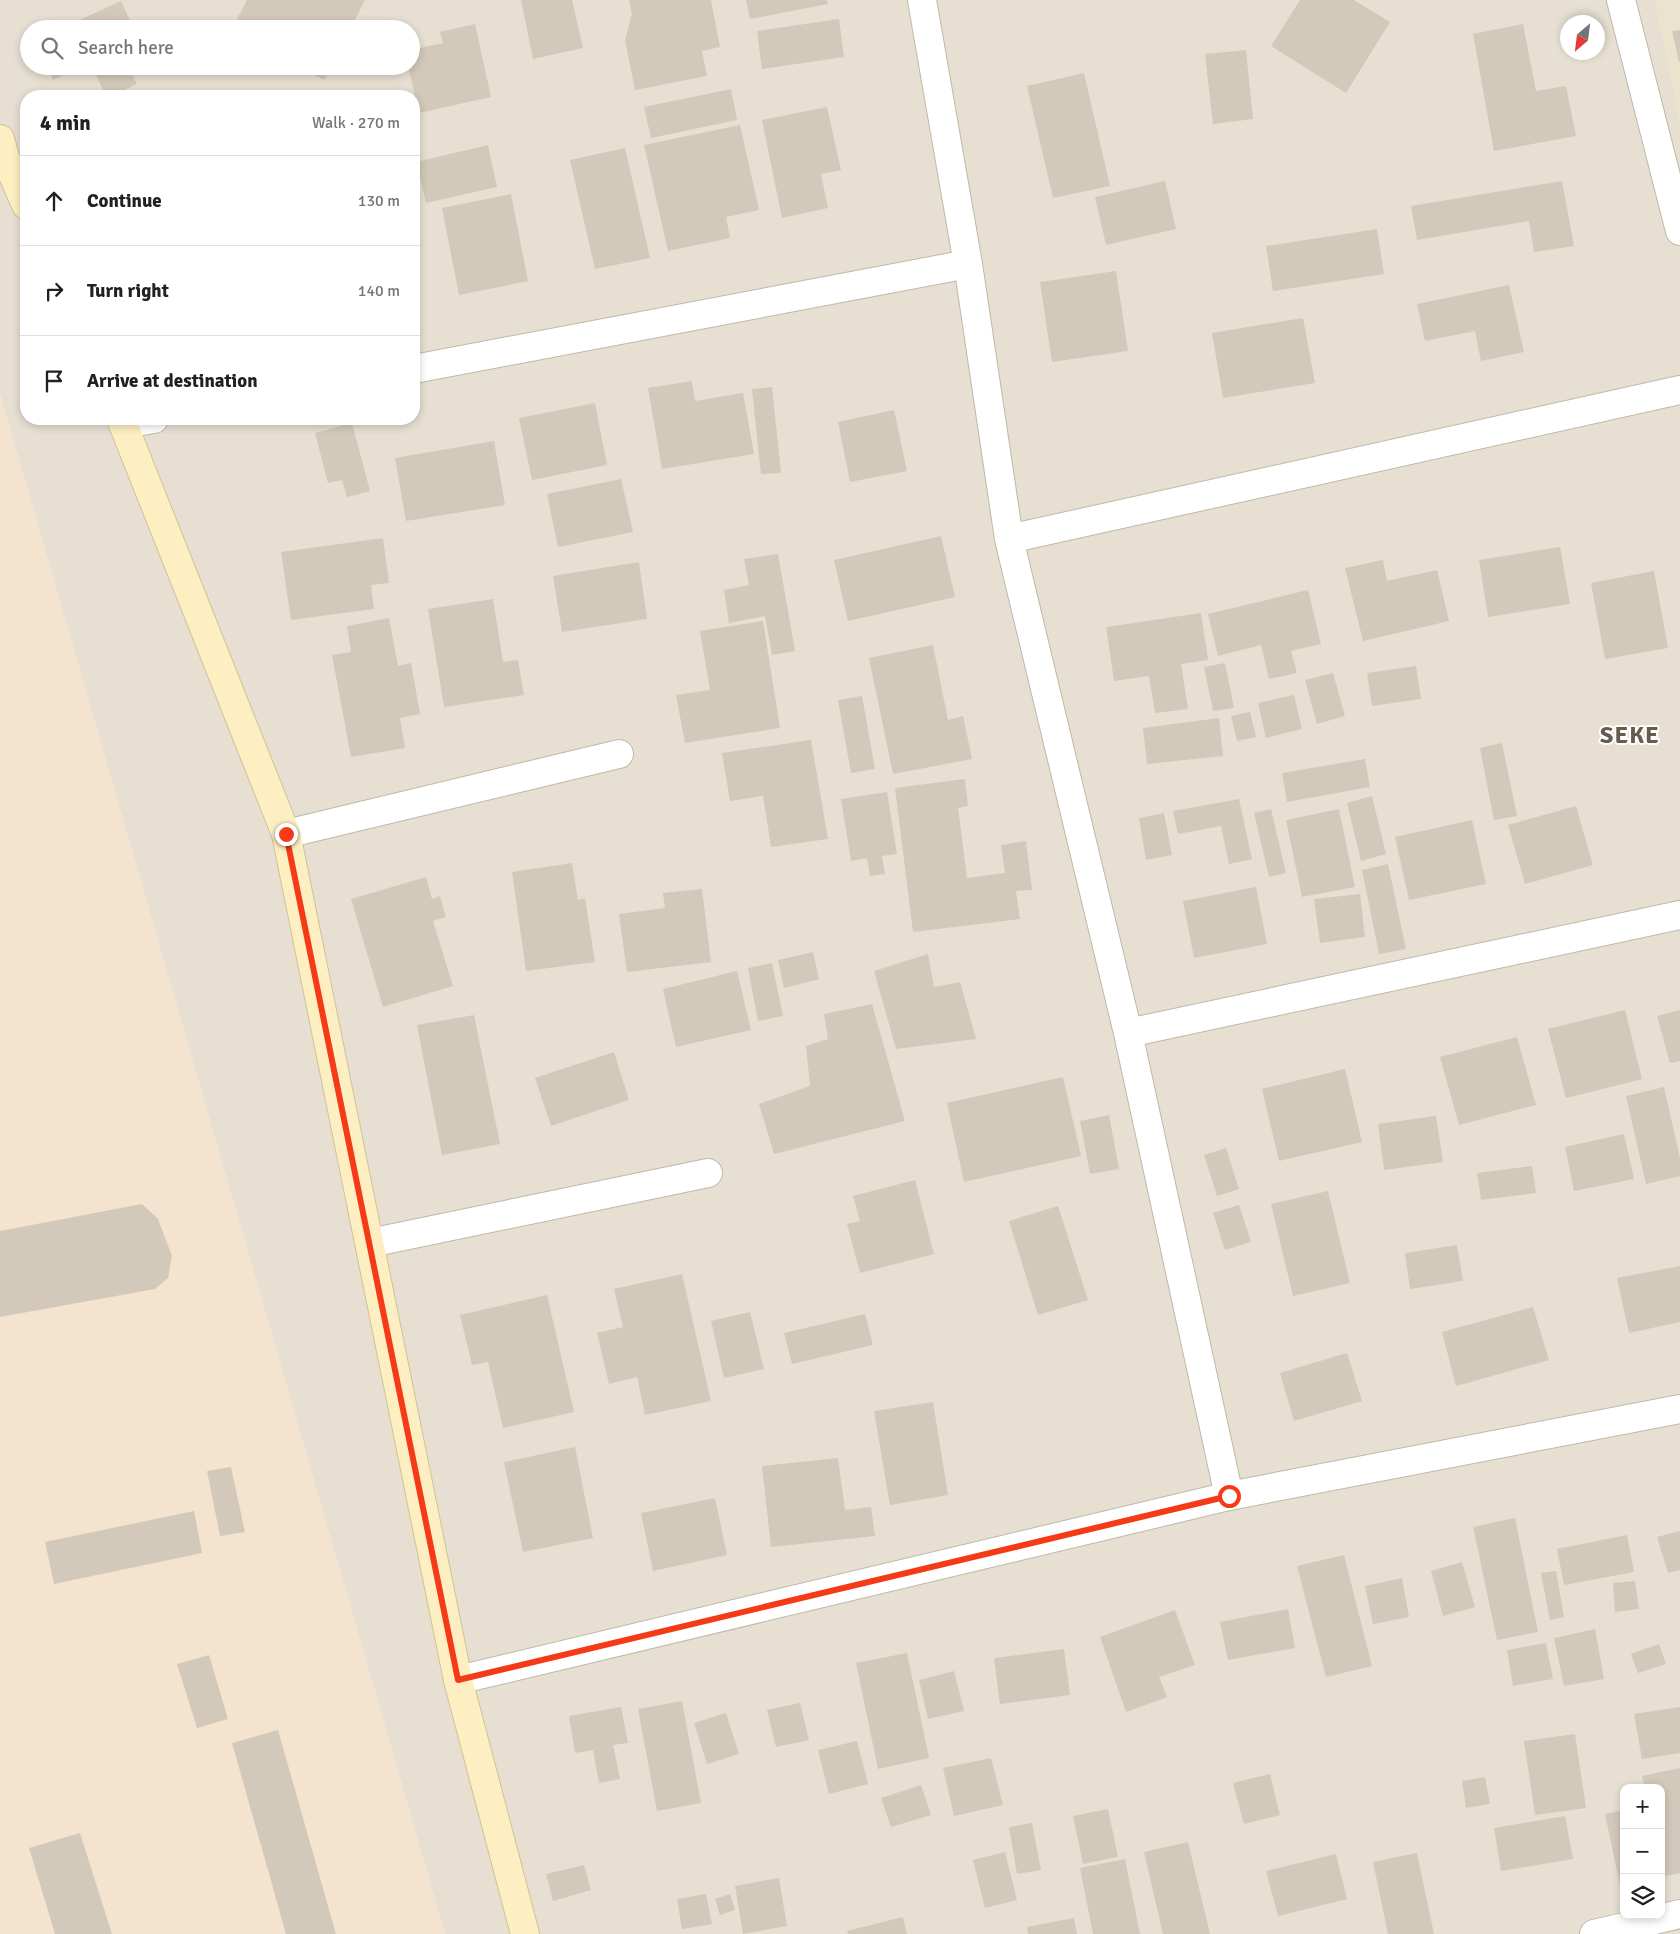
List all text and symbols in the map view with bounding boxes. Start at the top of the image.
north arrow [1560,15,1605,60]
search box [20,20,420,75]
icon: search [38,34,66,62]
text: Search here [78,36,174,60]
text: 4 min [40,110,91,136]
text: Walk · 270 m [312,113,400,133]
icon: ahead [40,187,68,215]
text: Continue [87,189,162,213]
text: 130 m [358,191,400,211]
icon: right [40,277,68,305]
text: Turn right [87,279,169,303]
text: 140 m [358,281,400,301]
icon: arrive [40,367,68,395]
text: Arrive at destination [87,369,258,393]
district label: SEKE [1600,720,1660,750]
route end [275,823,298,846]
route start [1218,1485,1241,1508]
map controls [1620,1784,1665,1919]
button: + [1620,1784,1665,1829]
button: − [1620,1829,1665,1874]
button: layers [1620,1874,1665,1919]

